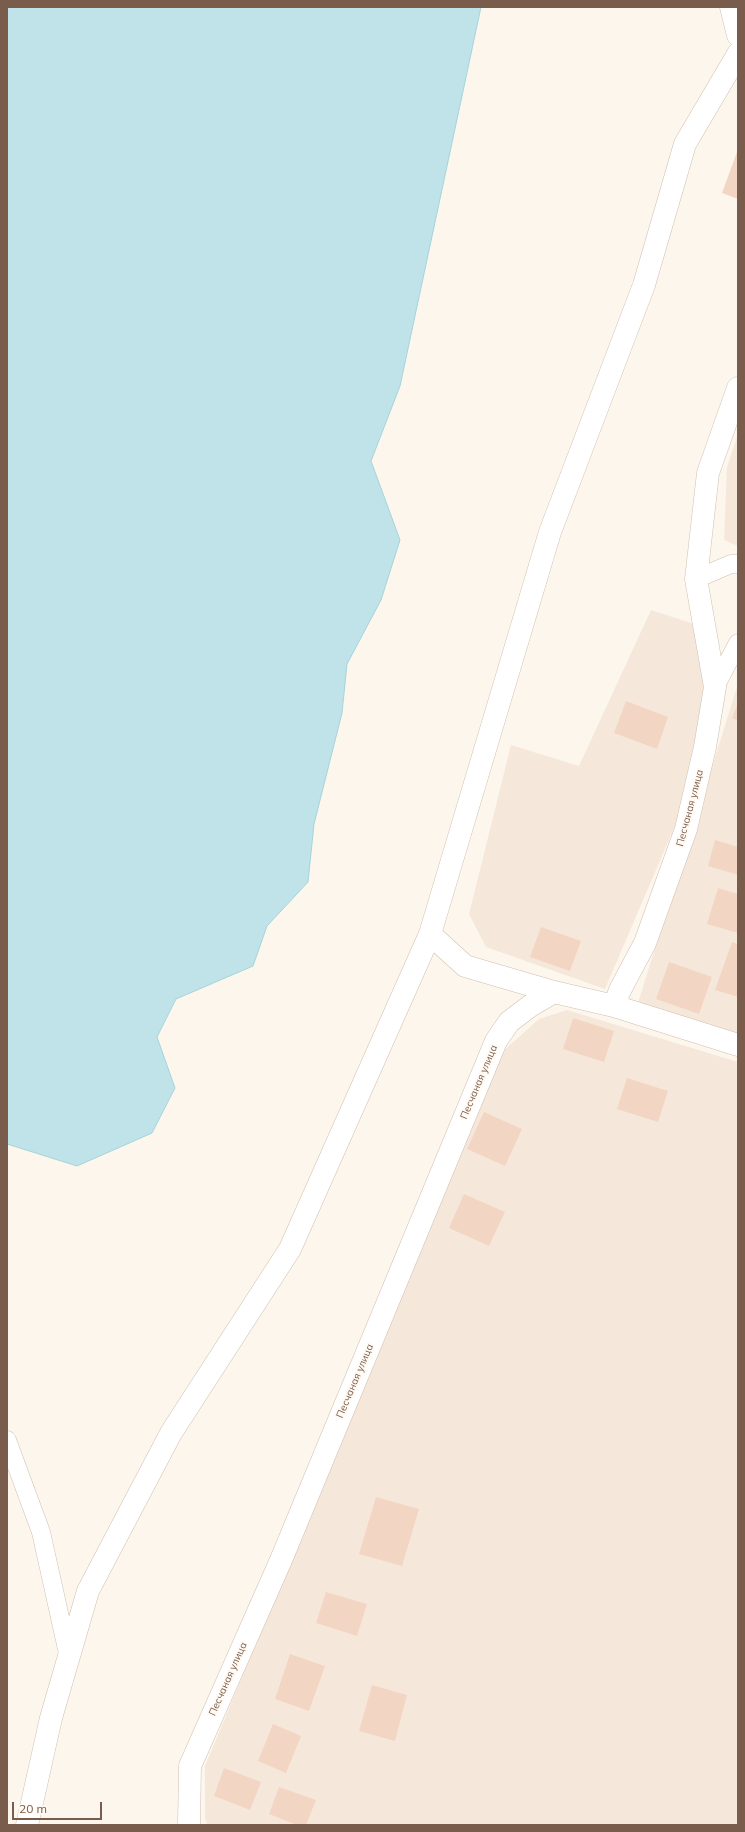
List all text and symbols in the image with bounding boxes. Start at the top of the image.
street label: Песчаная улица [674,768,706,848]
street label: Песчаная улица [458,1043,500,1121]
street label: Песчаная улица [334,1342,376,1420]
street label: Песчаная улица [206,1640,250,1718]
scale bar [14,1794,104,1820]
text: 20 m [19,1801,47,1816]

